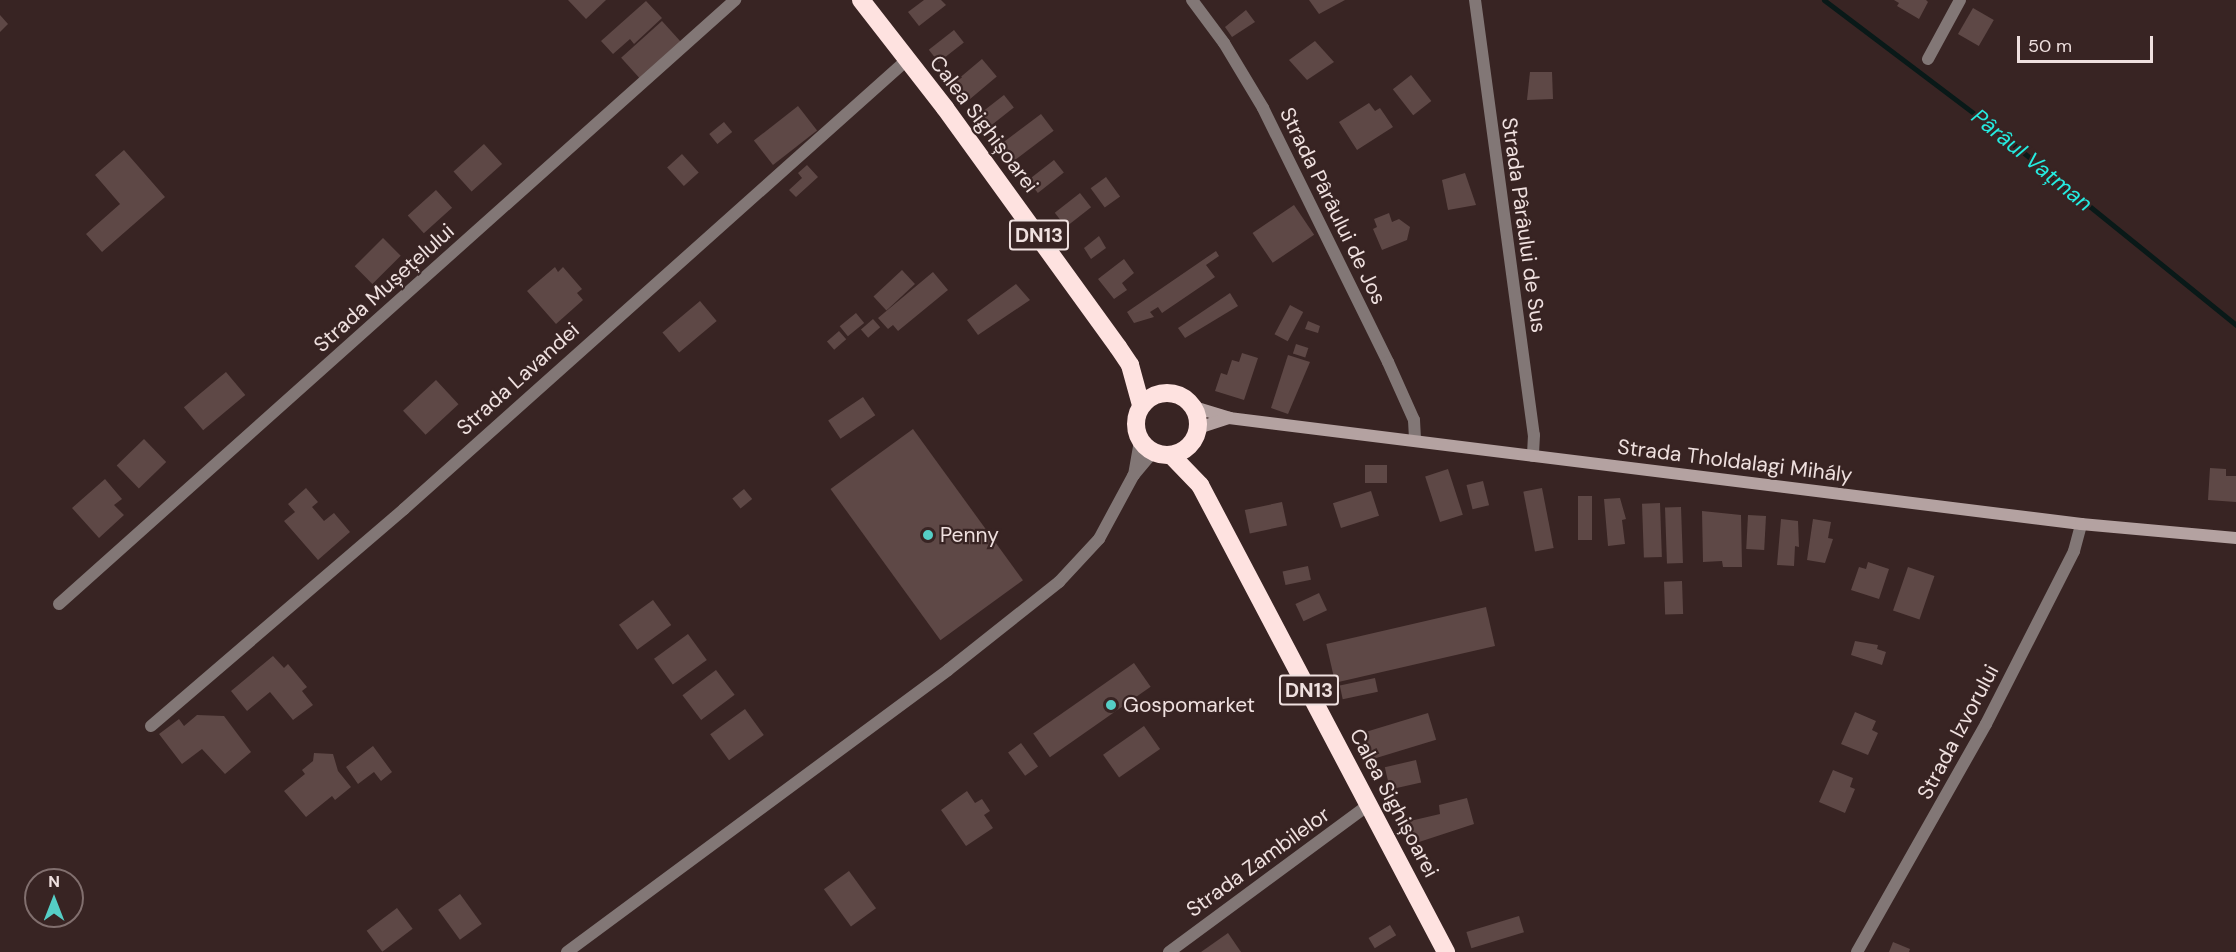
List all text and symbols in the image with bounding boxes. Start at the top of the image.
scale bar [2020,24,2156,62]
text: 50 m [2028,34,2072,58]
street label: Calea Sighișoarei [924,51,1044,197]
water label: Pârâul Vațman [1966,103,2098,217]
street label: Strada Pârâului de Jos [1274,104,1392,308]
street label: Strada Pârâului de Sus [1496,116,1552,334]
street label: Strada Mușețelului [309,218,459,358]
road number: DN13 [1008,218,1070,252]
street label: Strada Lavandei [452,317,584,441]
street label: Strada Tholdalagi Mihály [1616,434,1854,488]
place label: Penny [940,522,999,548]
marker: Penny [921,528,935,542]
street label: Strada Izvorului [1912,660,2004,804]
road number: DN13 [1278,673,1340,707]
place label: Gospomarket [1123,692,1255,718]
marker: Gospomarket [1104,698,1118,712]
street label: Calea Sighișoarei [1344,724,1444,882]
street label: Strada Zambilelor [1181,802,1335,922]
north arrow [24,868,84,928]
text: N [48,871,60,892]

